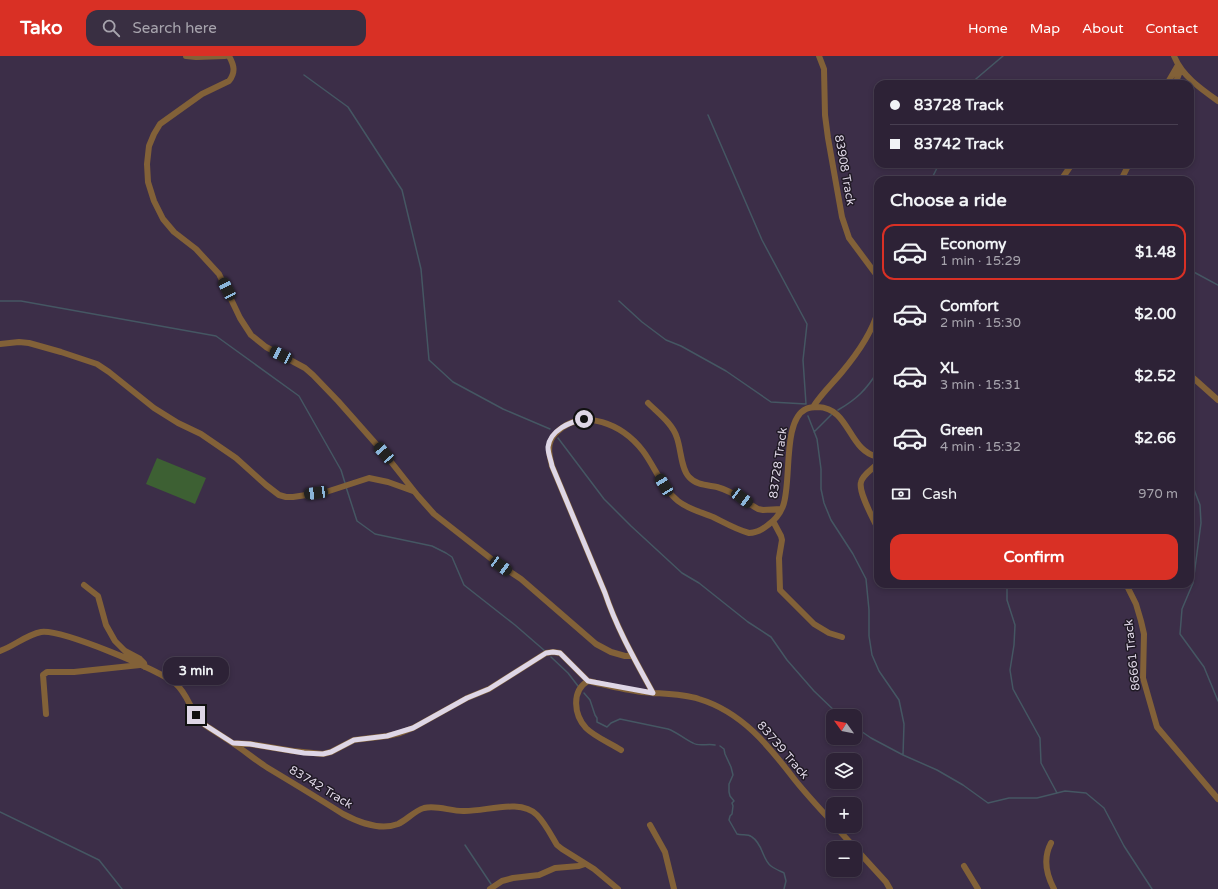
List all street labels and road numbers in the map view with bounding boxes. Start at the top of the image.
street label: 83908 Track [832,133,858,207]
street label: 83728 Track [766,426,790,499]
street label: 86661 Track [1121,618,1143,691]
street label: 83739 Track [754,718,812,782]
street label: 83742 Track [287,763,356,812]

